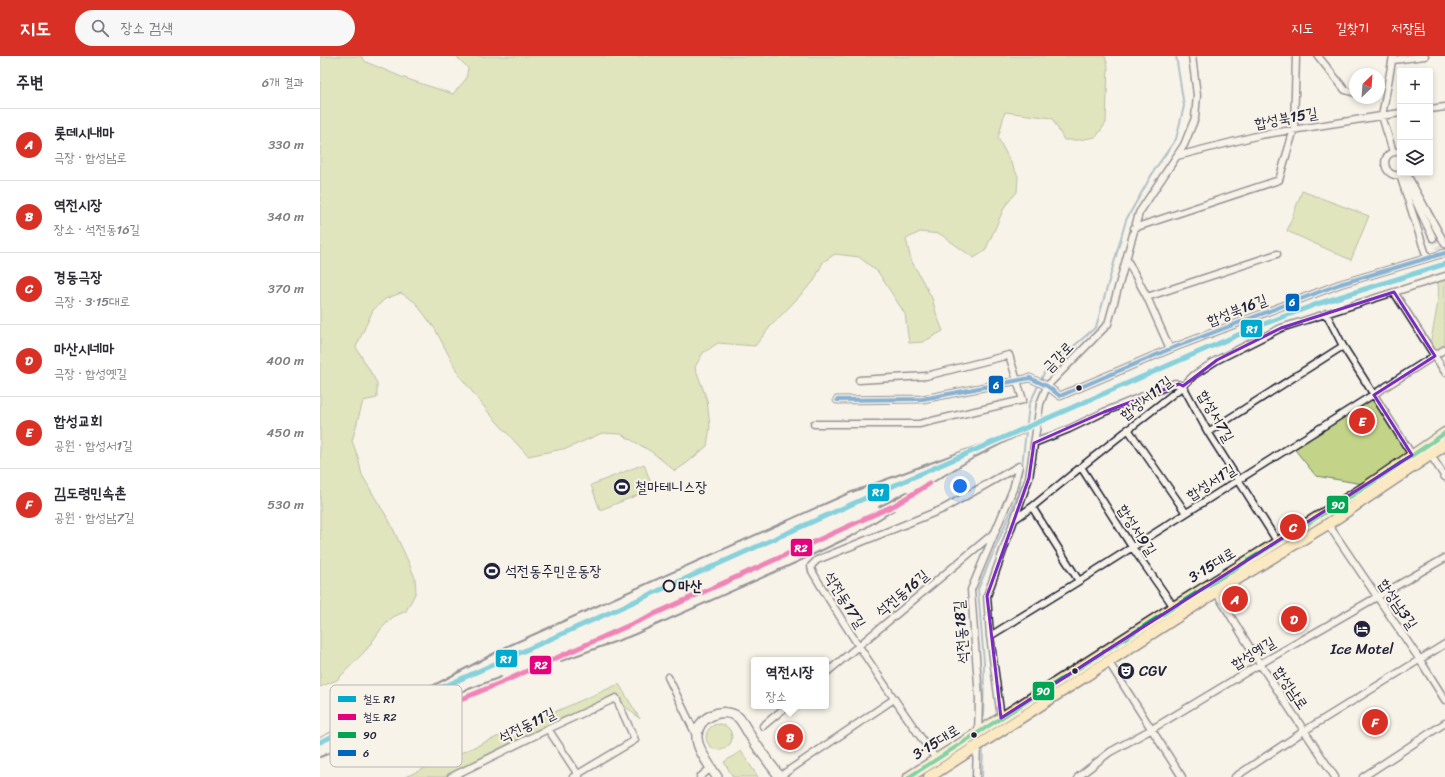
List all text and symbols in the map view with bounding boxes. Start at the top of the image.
search box [75,10,355,46]
text: 지도 [20,12,51,45]
text: 장소 검색 [121,15,173,41]
text: 지도 [1291,16,1313,41]
text: 길찾기 [1335,16,1369,41]
text: 저장됨 [1391,16,1425,41]
icon: search [89,17,111,39]
text: 주변 [16,67,43,97]
north arrow [1349,68,1385,104]
map controls [1397,68,1433,176]
button: + [1397,68,1433,104]
text: 6개 결과 [262,71,304,94]
street label: 합성북15길 [1252,100,1320,136]
button: − [1397,104,1433,140]
text: 롯데시내마 [54,120,114,146]
text: A [25,133,33,156]
text: 330 m [268,133,304,156]
button: layers [1397,140,1433,176]
text: 극장 · 합성남로 [54,146,127,169]
text: 역전시장 [54,192,102,218]
text: B [25,205,33,228]
text: 340 m [267,205,304,228]
text: 장소 · 석전동16길 [54,218,140,241]
text: 경동극장 [54,264,102,290]
text: C [25,277,33,300]
text: 370 m [268,277,304,300]
street label: 합성북16길 [1203,287,1271,333]
text: 극장 · 3·15대로 [54,290,130,313]
line badge: 6 [1285,293,1300,312]
text: 6 [1288,293,1295,312]
line badge: R1 [1240,319,1263,338]
text: R1 [1245,320,1258,339]
street label: 금강로 [1036,335,1080,379]
text: 마산시네마 [54,336,114,362]
text: D [25,349,33,372]
text: 400 m [266,349,304,372]
text: 극장 · 합성옛길 [54,362,127,385]
street label: 합성서11길 [1114,369,1178,427]
line badge: 6 [988,375,1004,394]
text: 6 [992,376,999,395]
unlabelled marker [1074,383,1084,393]
street label: 합성서7길 [1191,385,1241,447]
pin: E [1349,406,1375,436]
text: 합성교회 [54,408,102,434]
text: E [25,421,33,444]
text: 450 m [266,421,304,444]
text: 공원 · 합성서1길 [54,434,133,457]
street label: 합성서1길 [1181,456,1241,508]
place label: 철마테니스장 [635,474,707,500]
your location [950,476,970,496]
sports icon: 철마테니스장 [612,477,632,497]
text: 김도령민속촌 [54,480,126,506]
line badge: R1 [867,483,890,502]
text: R1 [871,483,884,502]
text: F [25,493,33,516]
text: 530 m [267,493,304,516]
line badge: 90 [1326,495,1349,514]
text: 90 [1331,496,1345,515]
street label: 합성서9길 [1110,499,1164,561]
text: 공원 · 합성남7길 [54,506,134,529]
pin: C [1280,512,1306,542]
line badge: R2 [790,538,813,557]
text: R2 [793,539,808,558]
street label: 3·15대로 [1183,540,1241,590]
place label: 석전동주민운동장 [505,558,602,584]
sports icon: 석전동주민운동장 [482,561,502,581]
street label: 석전동16길 [869,563,935,623]
street label: 석전동17길 [817,566,873,634]
place label: 마산 [678,573,702,599]
street label: 합성남3길 [1371,573,1425,635]
marker: 마산 [662,579,676,593]
pin: A [1222,584,1248,614]
street label: 석전동18길 [946,599,976,665]
pin: D [1281,604,1307,634]
hotel icon: Ice Motel [1352,619,1372,639]
street label: 합성옛길 [1226,629,1280,677]
place label: Ice Motel [1330,636,1394,662]
line badge: R1 [495,649,518,668]
text: R1 [499,650,512,669]
line badge: R2 [529,655,552,675]
text: R2 [533,656,548,675]
popup [751,657,829,709]
place label: CGV [1139,658,1168,684]
text: 역전시장 [766,659,814,685]
theatre icon: CGV [1116,661,1136,681]
street label: 합성남로 [1267,661,1315,715]
unlabelled marker [1070,666,1080,676]
line badge: 90 [1032,681,1055,701]
text: 90 [1036,682,1050,701]
legend [330,685,462,767]
text: 장소 [766,685,787,708]
text: 철도 R1 [363,690,395,709]
street label: 석전동11길 [494,700,560,750]
pin: F [1362,707,1388,737]
text: 철도 R2 [363,708,397,727]
street label: 3·15대로 [907,717,965,767]
pin: B [777,722,803,752]
text: 90 [363,726,377,745]
unlabelled marker [969,730,979,740]
text: 6 [363,744,369,763]

